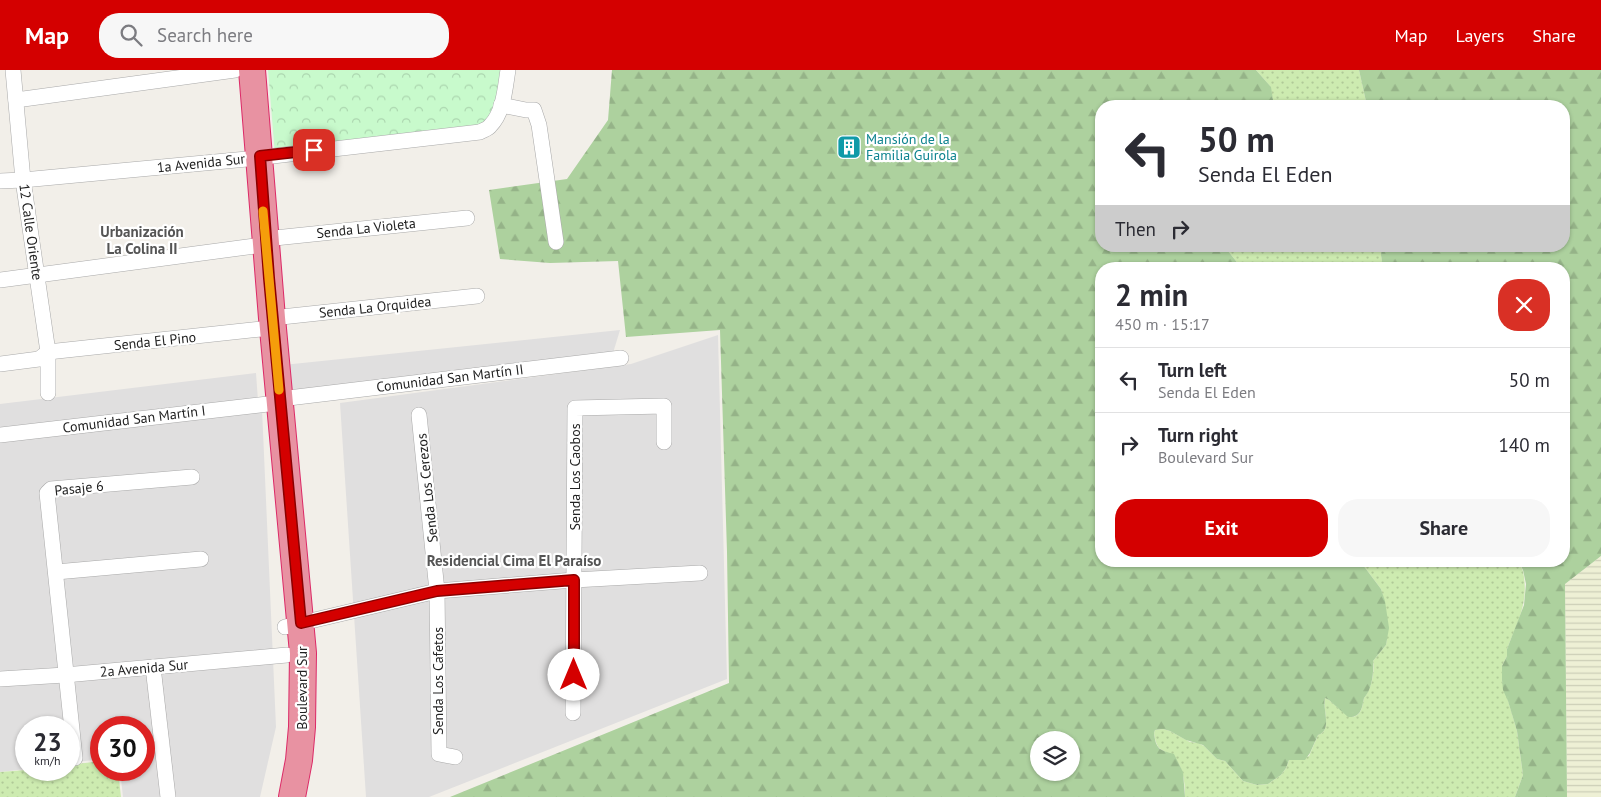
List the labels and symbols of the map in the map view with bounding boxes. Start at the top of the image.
pin [293,129,335,171]
place label: Mansión de la Familia Guirola [866,130,957,164]
building icon: Mansión de la Familia Guirola [836,134,862,160]
street label: 1a Avenida Sur [156,149,246,177]
street label: 12 Calle Oriente [15,183,47,281]
street label: Senda La Violeta [315,214,417,242]
district label: Urbanización La Colina II [100,222,184,258]
street label: Senda La Orquidea [318,292,432,322]
street label: Senda El Pino [113,328,197,354]
street label: Comunidad San Martín II [375,360,525,396]
street label: Comunidad San Martín I [61,401,207,437]
street label: Senda Los Caobos [566,423,584,531]
street label: Senda Los Cerezos [412,432,442,544]
street label: Pasaje 6 [54,476,104,500]
district label: Residencial Cima El Paraíso [427,551,601,570]
street label: Senda Los Cafetos [429,627,447,735]
street label: Boulevard Sur [293,646,311,730]
position arrow [547,648,599,700]
street label: 2a Avenida Sur [99,655,189,681]
speed limit sign: 30 [90,716,155,781]

